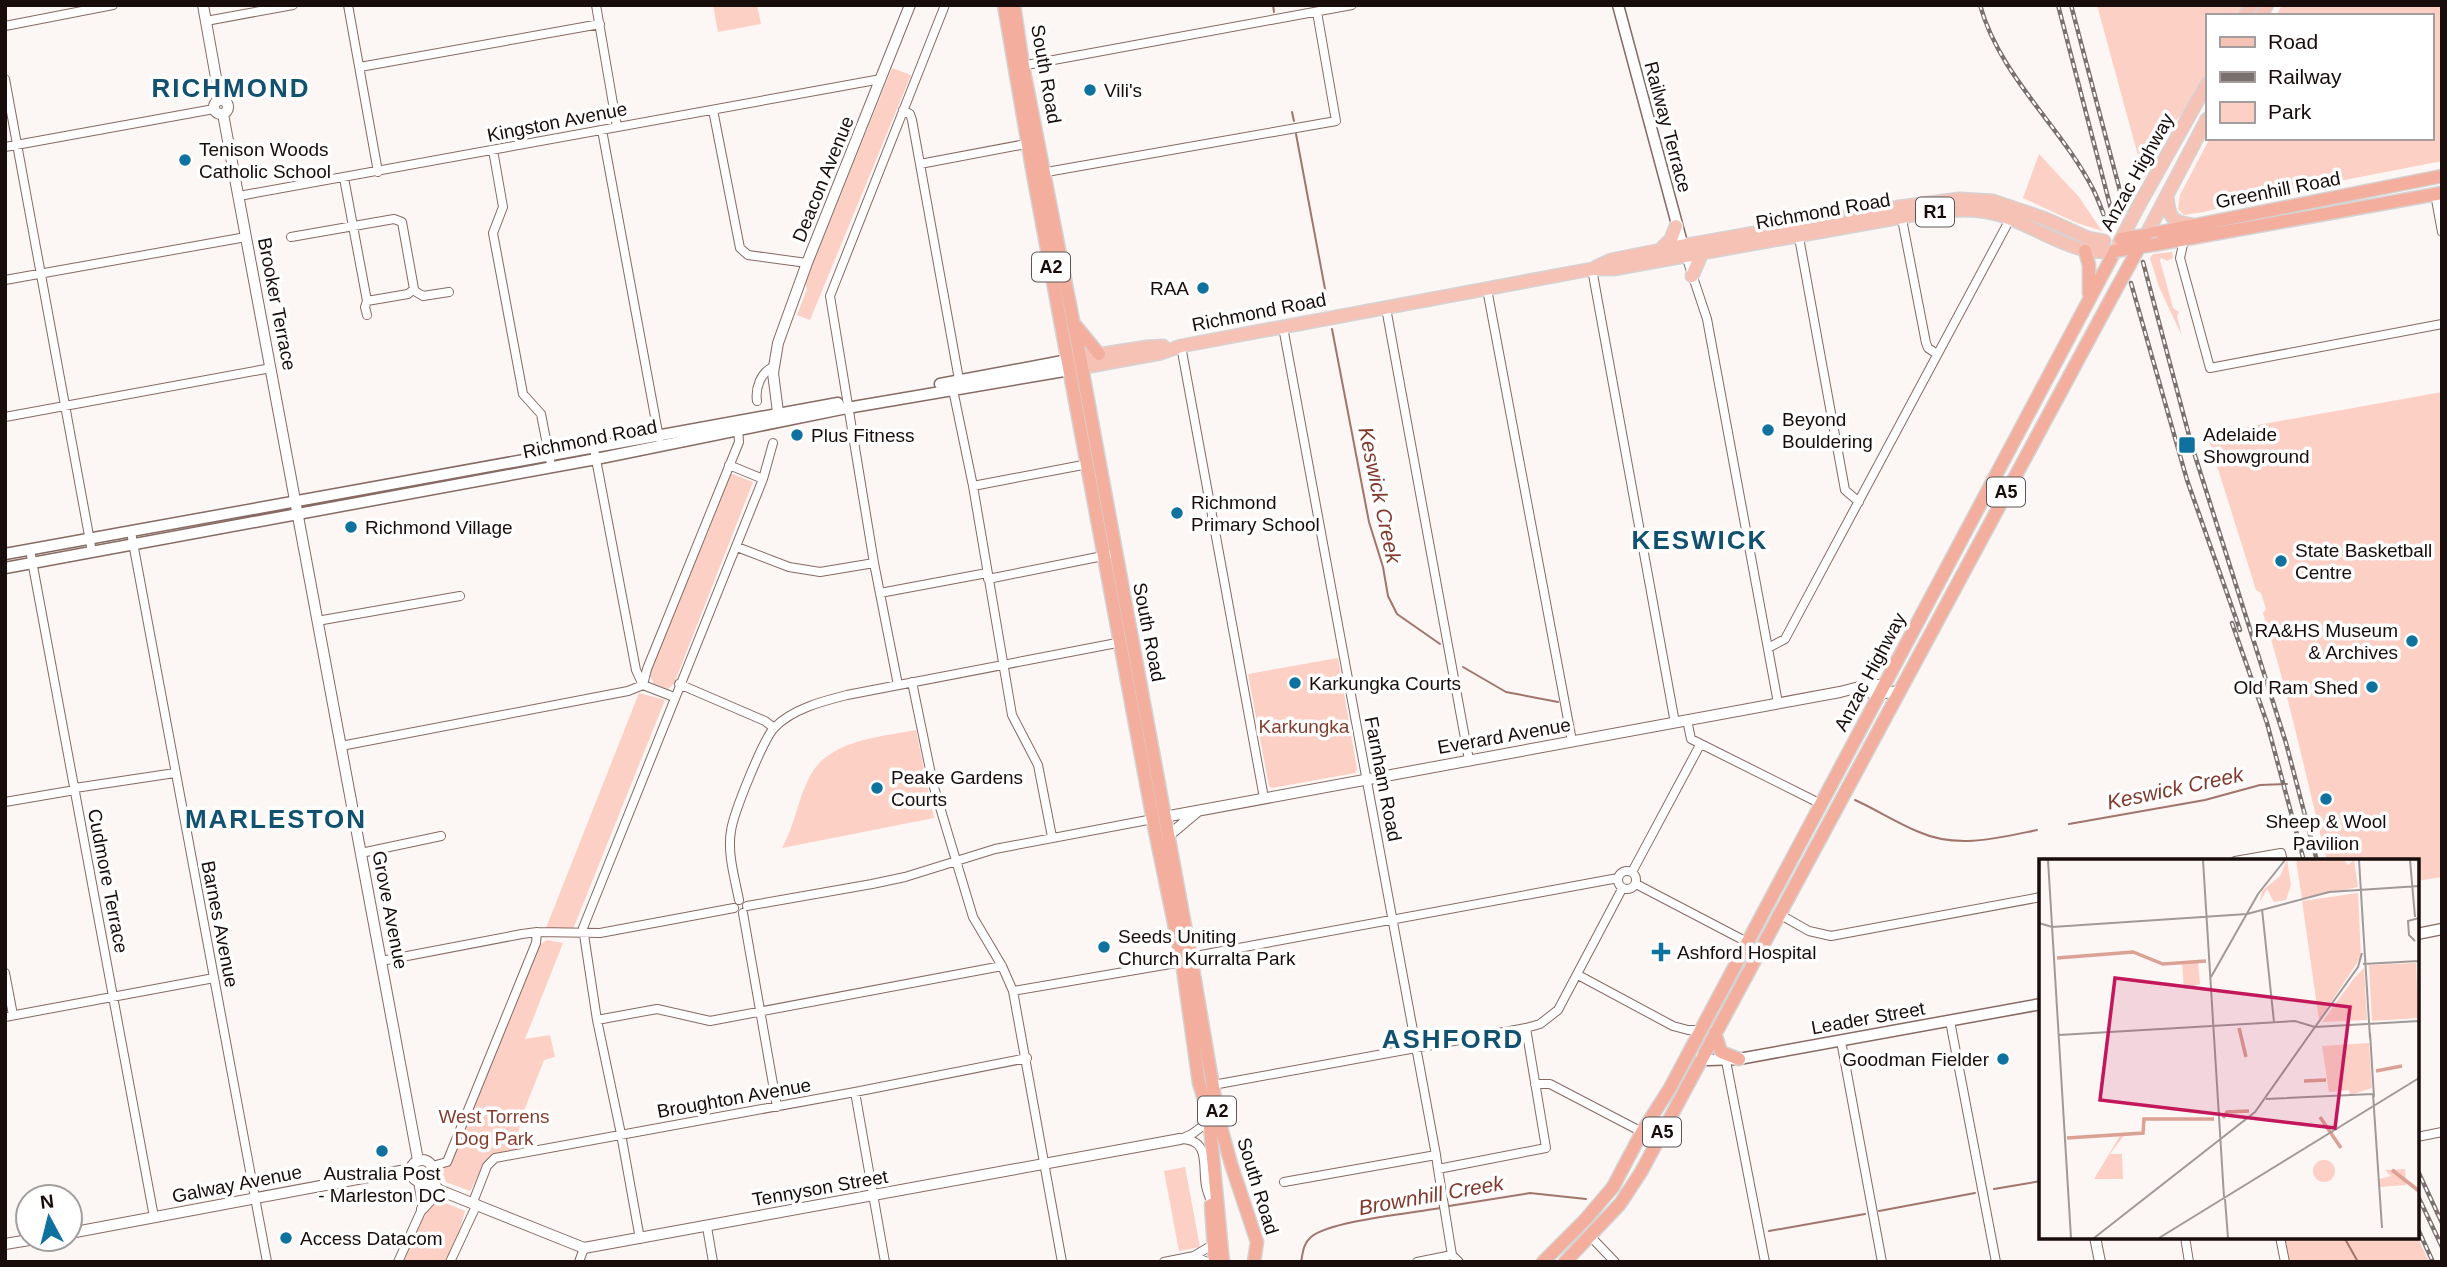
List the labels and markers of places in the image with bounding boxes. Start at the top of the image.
place label: Vili's [1104,80,1142,101]
marker: Vili's [1082,82,1098,98]
place label: Tenison Woods Catholic School [199,139,331,182]
marker: Tenison Woods Catholic School [177,152,193,168]
place label: RAA [1150,278,1189,299]
marker: RAA [1195,280,1211,296]
place label: Beyond Bouldering [1782,409,1873,452]
marker: Beyond Bouldering [1760,422,1776,438]
place label: Adelaide Showground [2203,424,2310,467]
place label: Plus Fitness [811,425,914,446]
marker: Plus Fitness [789,427,805,443]
marker: Adelaide Showground [2177,435,2197,455]
place label: Richmond Primary School [1191,492,1320,535]
marker: Richmond Primary School [1169,505,1185,521]
place label: Richmond Village [365,517,513,538]
marker: Richmond Village [343,519,359,535]
place label: State Basketball Centre [2295,540,2432,583]
marker: State Basketball Centre [2273,553,2289,569]
place label: RA&HS Museum & Archives [2254,620,2398,663]
marker: RA&HS Museum & Archives [2404,633,2420,649]
place label: Karkungka Courts [1309,673,1461,694]
marker: Karkungka Courts [1287,675,1303,691]
place label: Old Ram Shed [2233,677,2358,698]
marker: Old Ram Shed [2364,679,2380,695]
place label: Peake Gardens Courts [891,767,1023,810]
marker: Peake Gardens Courts [869,780,885,796]
marker: Sheep & Wool Pavilion [2318,791,2334,807]
place label: Sheep & Wool Pavilion [2265,811,2387,854]
place label: Seeds Uniting Church Kurralta Park [1118,926,1296,969]
marker: Seeds Uniting Church Kurralta Park [1096,939,1112,955]
marker: Ashford Hospital [1651,942,1671,962]
place label: Ashford Hospital [1677,942,1816,963]
place label: Goodman Fielder [1842,1049,1990,1070]
marker: Goodman Fielder [1995,1051,2011,1067]
marker: Australia Post - Marleston DC [374,1143,390,1159]
place label: Australia Post - Marleston DC [318,1163,446,1206]
place label: Access Datacom [300,1228,443,1249]
marker: Access Datacom [278,1230,294,1246]

